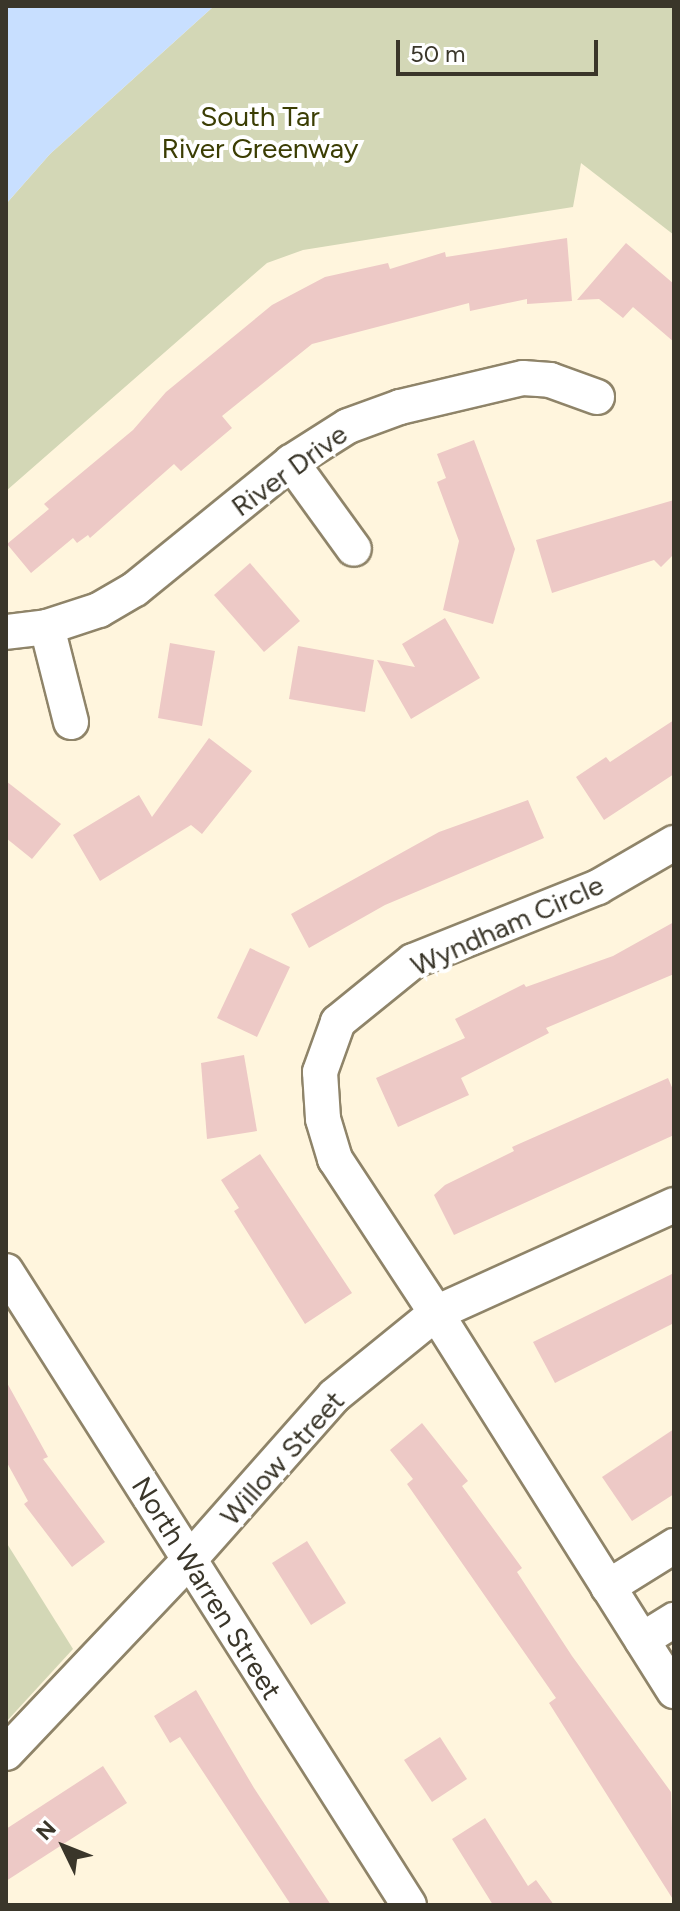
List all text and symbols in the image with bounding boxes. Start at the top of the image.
scale bar [400,24,602,74]
text: 50 m [410,39,466,68]
park label: South Tar River Greenway [161,99,359,165]
street label: River Drive [225,417,353,523]
street label: Wyndham Circle [406,868,608,982]
street label: Willow Street [213,1384,351,1532]
street label: North Warren Street [125,1471,289,1705]
north arrow [24,1807,104,1887]
text: N [30,1815,62,1846]

